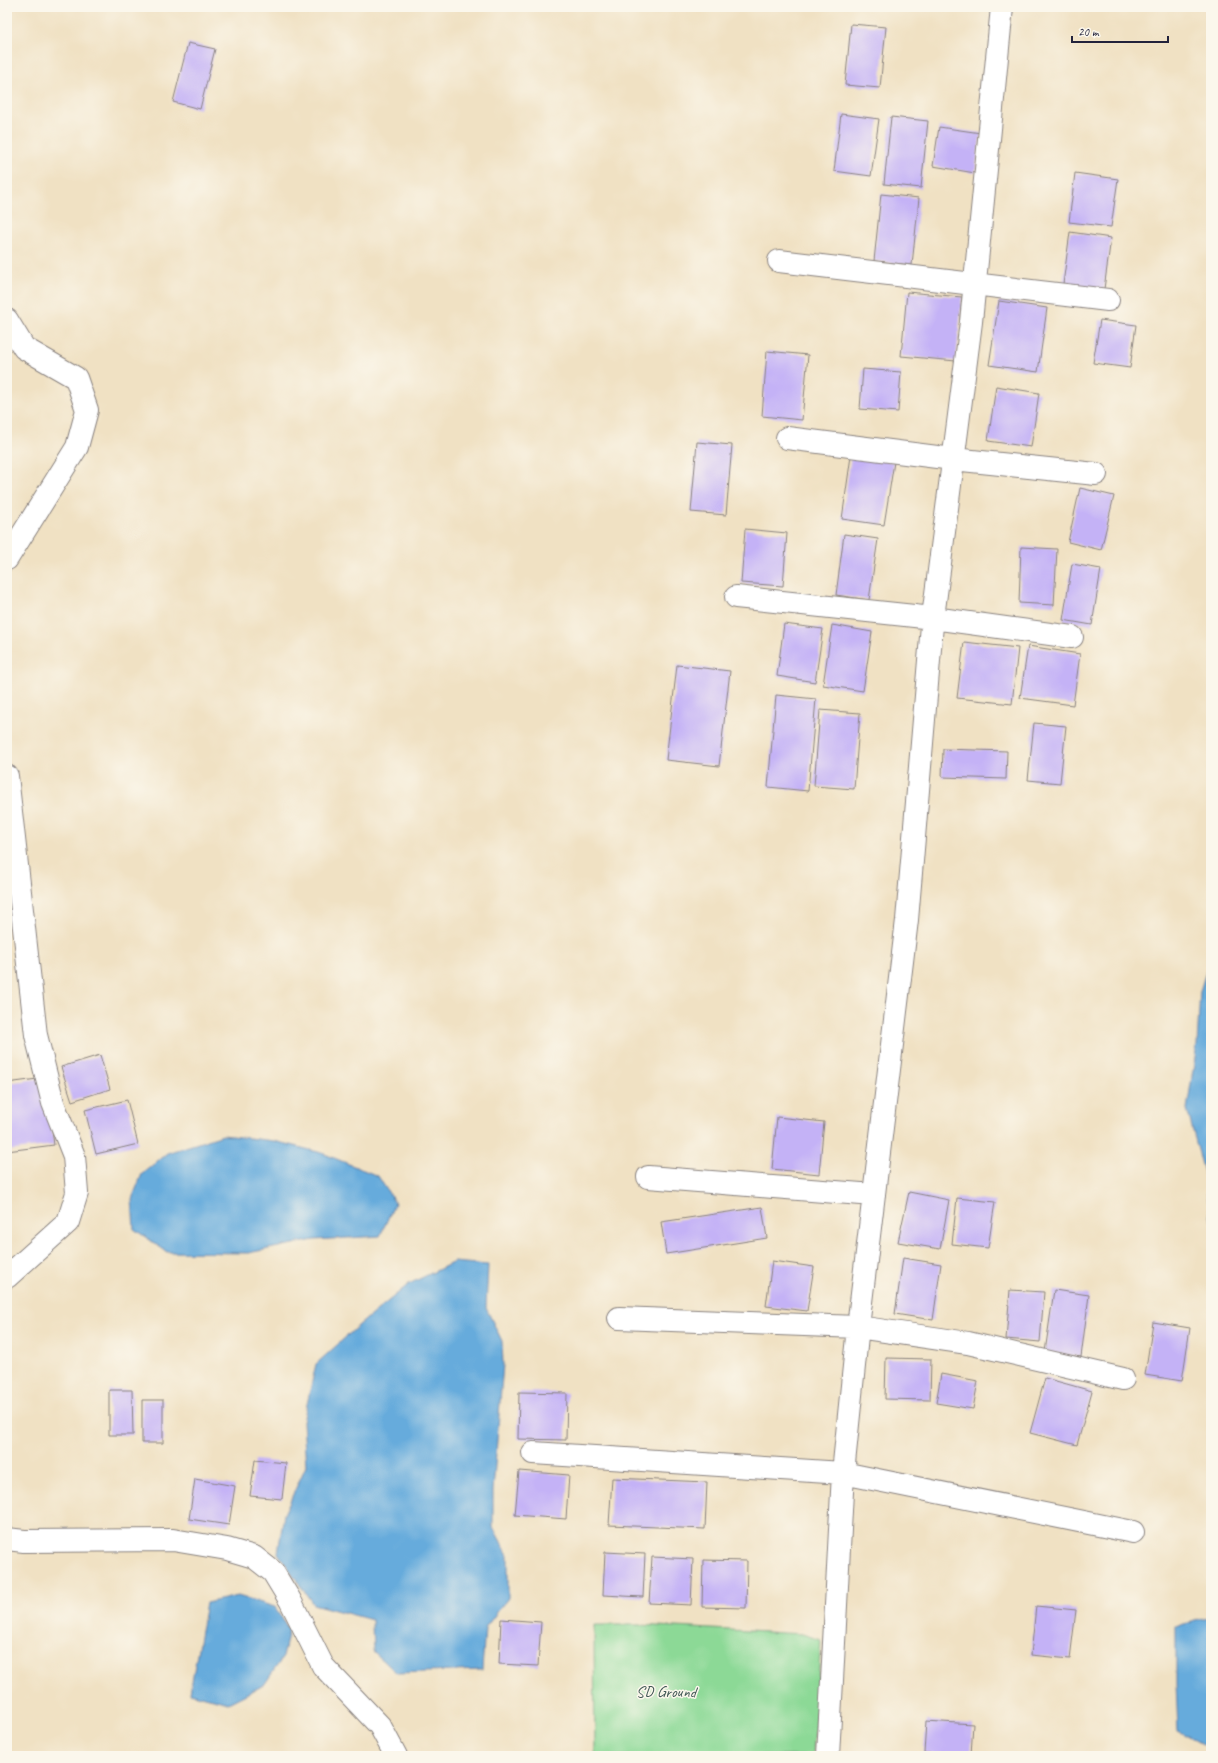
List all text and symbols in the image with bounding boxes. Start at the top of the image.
scale bar [1072,18,1168,44]
text: 20 m [1078,24,1100,40]
park label: SD Ground [636,1682,699,1702]

